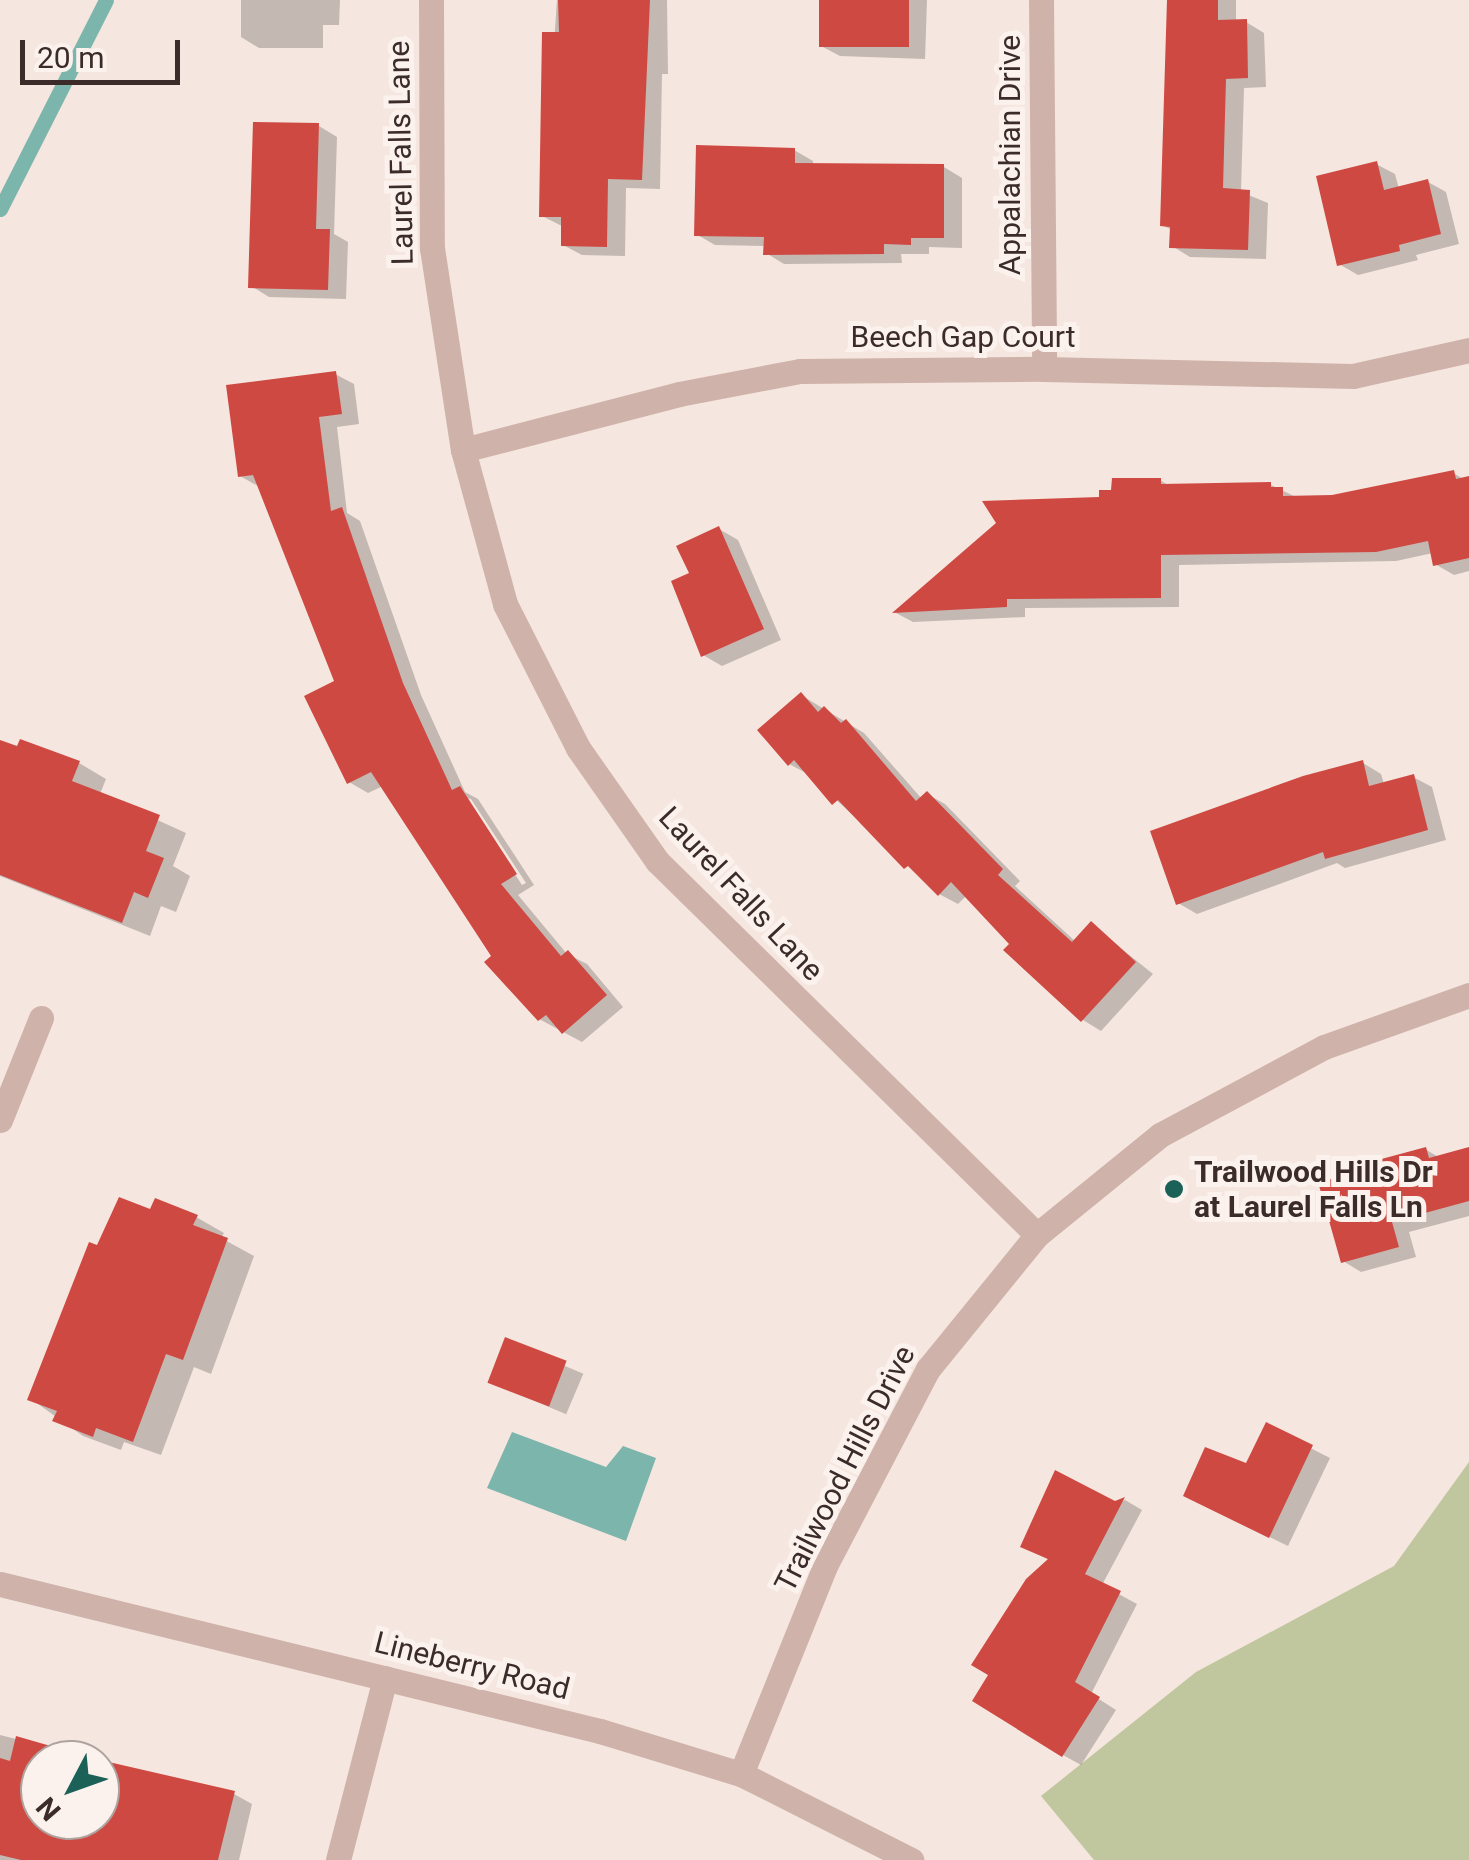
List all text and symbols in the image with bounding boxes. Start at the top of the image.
scale bar [25,20,185,82]
street label: Appalachian Drive [992,35,1028,275]
text: 20 m [37,40,104,75]
street label: Laurel Falls Lane [381,40,421,266]
street label: Beech Gap Court [850,319,1076,355]
street label: Laurel Falls Lane [651,800,831,988]
place label: Trailwood Hills Dr at Laurel Falls Ln [1194,1154,1433,1224]
marker: Trailwood Hills Dr at Laurel Falls Ln [1163,1178,1185,1200]
street label: Trailwood Hills Drive [767,1340,923,1598]
street label: Lineberry Road [371,1624,573,1708]
north arrow [20,1740,120,1840]
text: N [30,1790,67,1827]

